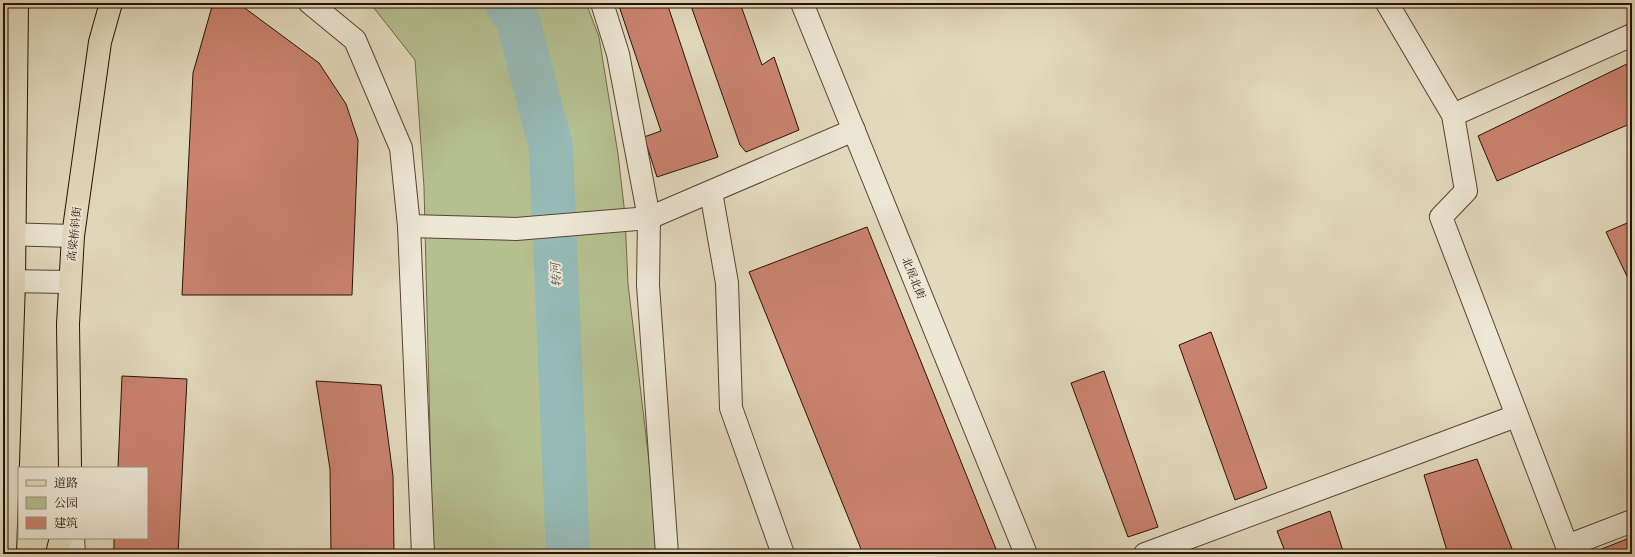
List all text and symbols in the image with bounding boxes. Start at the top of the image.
street label: 高梁桥斜街 [64,206,84,262]
street label: 北展北街 [899,255,929,301]
water label: 转河 [548,261,563,287]
legend [18,467,148,539]
text: 道路 [54,475,78,490]
text: 公园 [54,495,78,510]
text: 建筑 [54,515,78,530]

